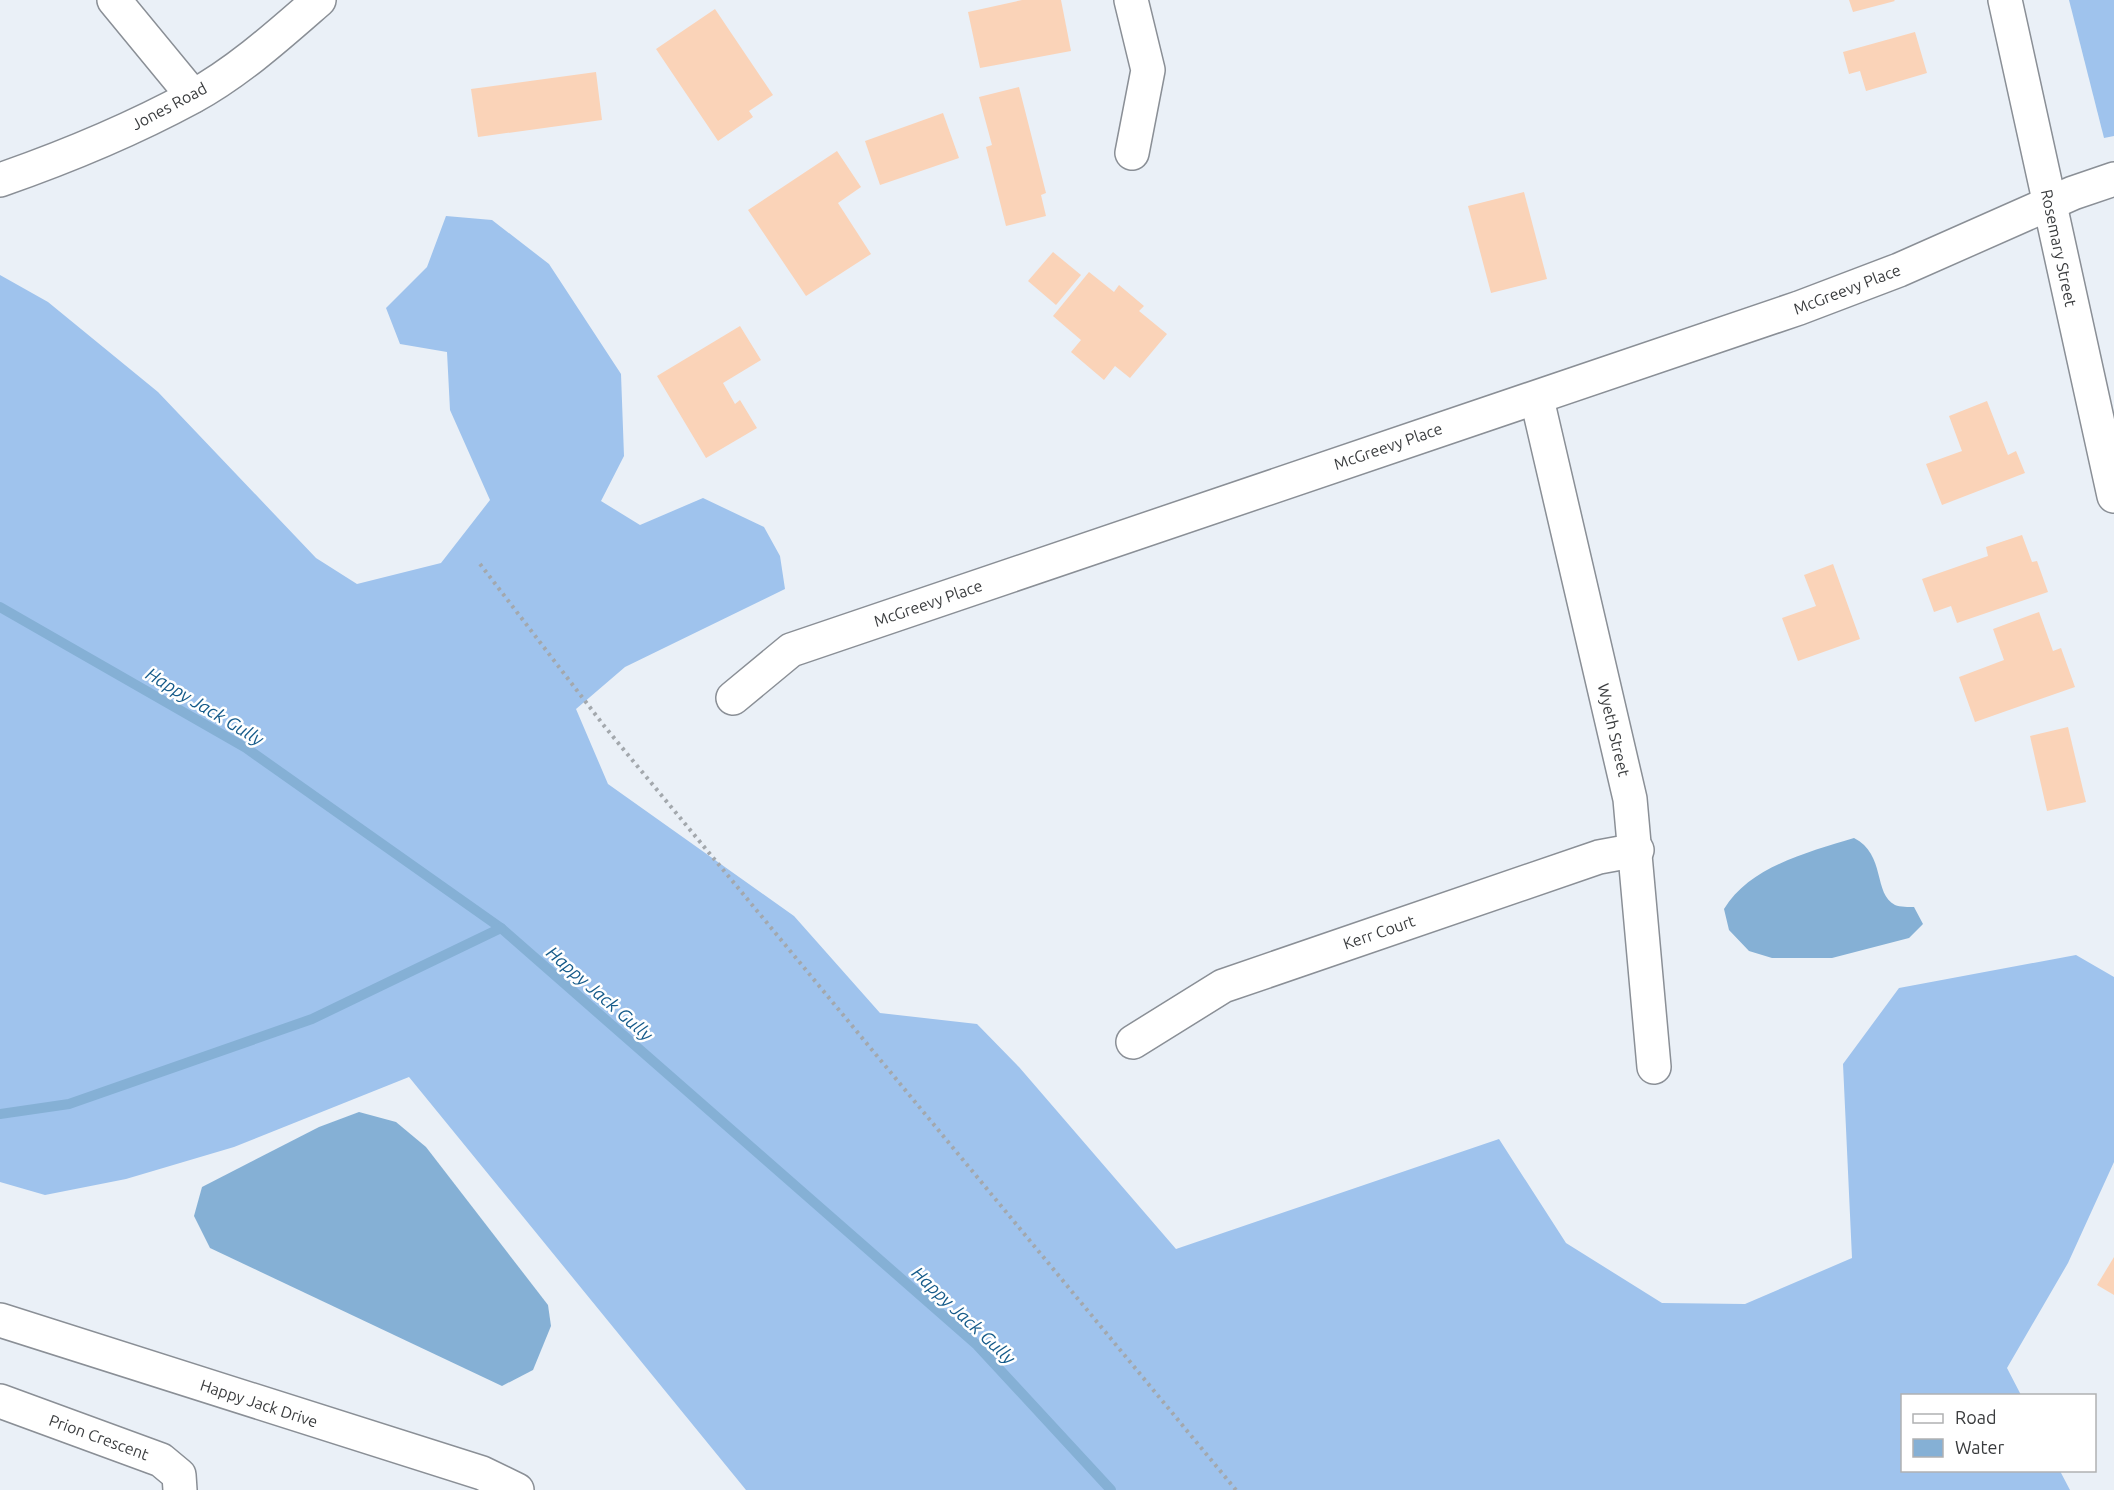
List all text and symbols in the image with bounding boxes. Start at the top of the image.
street label: Jones Road [128,79,210,133]
street label: Rosemary Street [2038,188,2080,309]
street label: McGreevy Place [1791,260,1903,318]
street label: McGreevy Place [1331,419,1445,473]
street label: McGreevy Place [871,576,985,630]
water label: Happy Jack Gully [143,663,268,749]
street label: Wyeth Street [1595,682,1634,779]
street label: Kerr Court [1341,911,1418,953]
water label: Happy Jack Gully [543,942,657,1045]
water label: Happy Jack Gully [908,1262,1020,1368]
street label: Happy Jack Drive [198,1376,320,1430]
legend [1901,1394,2096,1472]
text: Road [1955,1407,1997,1427]
street label: Prion Crescent [47,1411,152,1464]
text: Water [1955,1437,2005,1457]

